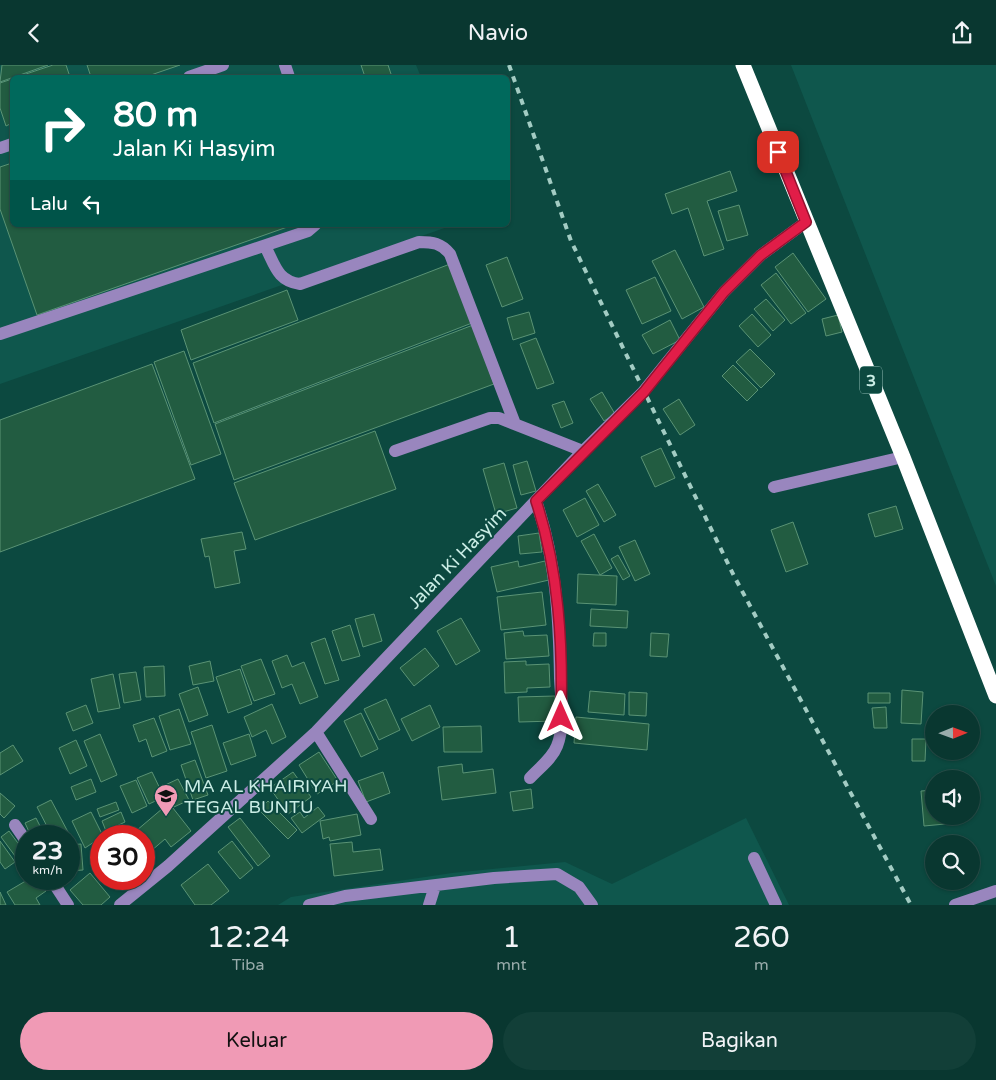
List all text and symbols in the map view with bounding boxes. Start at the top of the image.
icon: back [20,19,48,47]
icon: share [948,19,976,47]
text: Navio [468,20,528,46]
text: 80 m [113,94,198,136]
icon: right [30,95,95,160]
pin [757,131,799,173]
text: Jalan Ki Hasyim [113,136,275,162]
icon: arrive [764,138,792,166]
icon: left [78,190,106,218]
text: Lalu [30,193,68,215]
road number: 3 [860,367,882,393]
street label: Jalan Ki Hasyim [403,503,511,613]
position arrow [534,690,586,742]
north arrow [925,705,980,760]
map controls [925,705,980,890]
button: sound [925,770,980,825]
place label: MA AL KHAIRIYAH TEGAL BUNTU [184,775,348,818]
school or university icon: MA AL KHAIRIYAH TEGAL BUNTU [153,783,179,817]
speed limit sign: 30 [90,825,155,890]
button: search [925,835,980,890]
text: 23 [32,836,63,866]
text: km/h [32,863,63,877]
text: 12:24 [206,919,290,956]
text: 1 [502,919,521,956]
text: 260 [733,919,790,956]
text: Tiba [232,955,264,975]
text: mnt [496,955,527,975]
text: m [754,955,769,975]
button: Keluar [20,1012,493,1070]
button: Bagikan [503,1012,976,1070]

